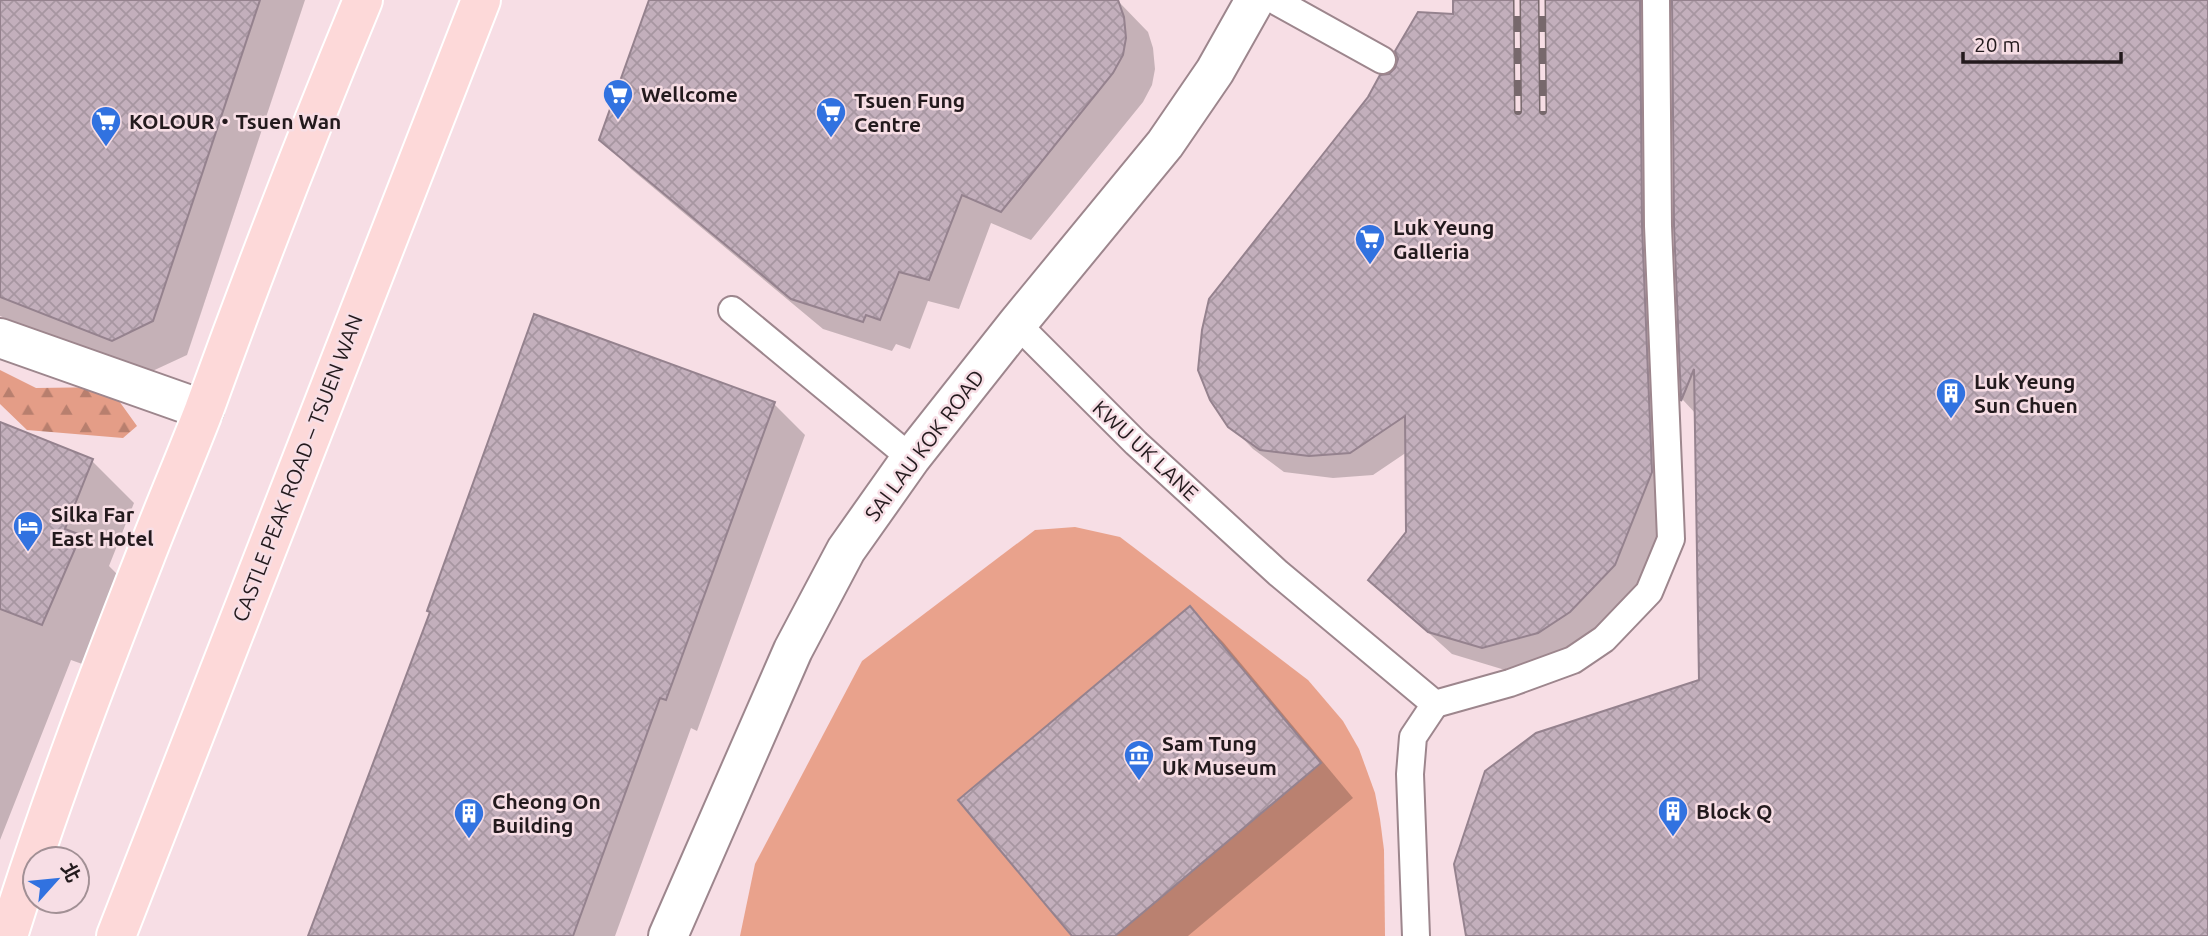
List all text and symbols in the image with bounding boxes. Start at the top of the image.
scale bar [1963,21,2120,65]
text: 20 m [1974,32,2021,56]
supermarket icon: Wellcome [601,77,635,121]
place label: Wellcome [641,82,738,106]
place label: Tsuen Fung Centre [854,88,965,136]
supermarket icon: Tsuen Fung Centre [814,95,848,139]
supermarket icon: KOLOUR‧Tsuen Wan [89,104,123,148]
place label: KOLOUR‧Tsuen Wan [129,109,341,133]
place label: Luk Yeung Galleria [1393,215,1494,263]
supermarket icon: Luk Yeung Galleria [1353,222,1387,266]
street label: CASTLE PEAK ROAD – TSUEN WAN [227,311,367,625]
street label: SAI LAU KOK ROAD [859,365,989,525]
place label: Luk Yeung Sun Chuen [1974,369,2078,417]
building icon: Luk Yeung Sun Chuen [1934,376,1968,420]
street label: KWU UK LANE [1088,395,1204,505]
place label: Silka Far East Hotel [51,502,154,550]
hotel icon: Silka Far East Hotel [11,509,45,553]
place label: Sam Tung Uk Museum [1162,731,1277,779]
museum icon: Sam Tung Uk Museum [1122,738,1156,782]
place label: Cheong On Building [492,789,601,837]
building icon: Block Q [1656,794,1690,838]
building icon: Cheong On Building [452,796,486,840]
place label: Block Q [1696,799,1773,823]
north arrow [21,845,91,915]
text: 北 [57,859,85,886]

